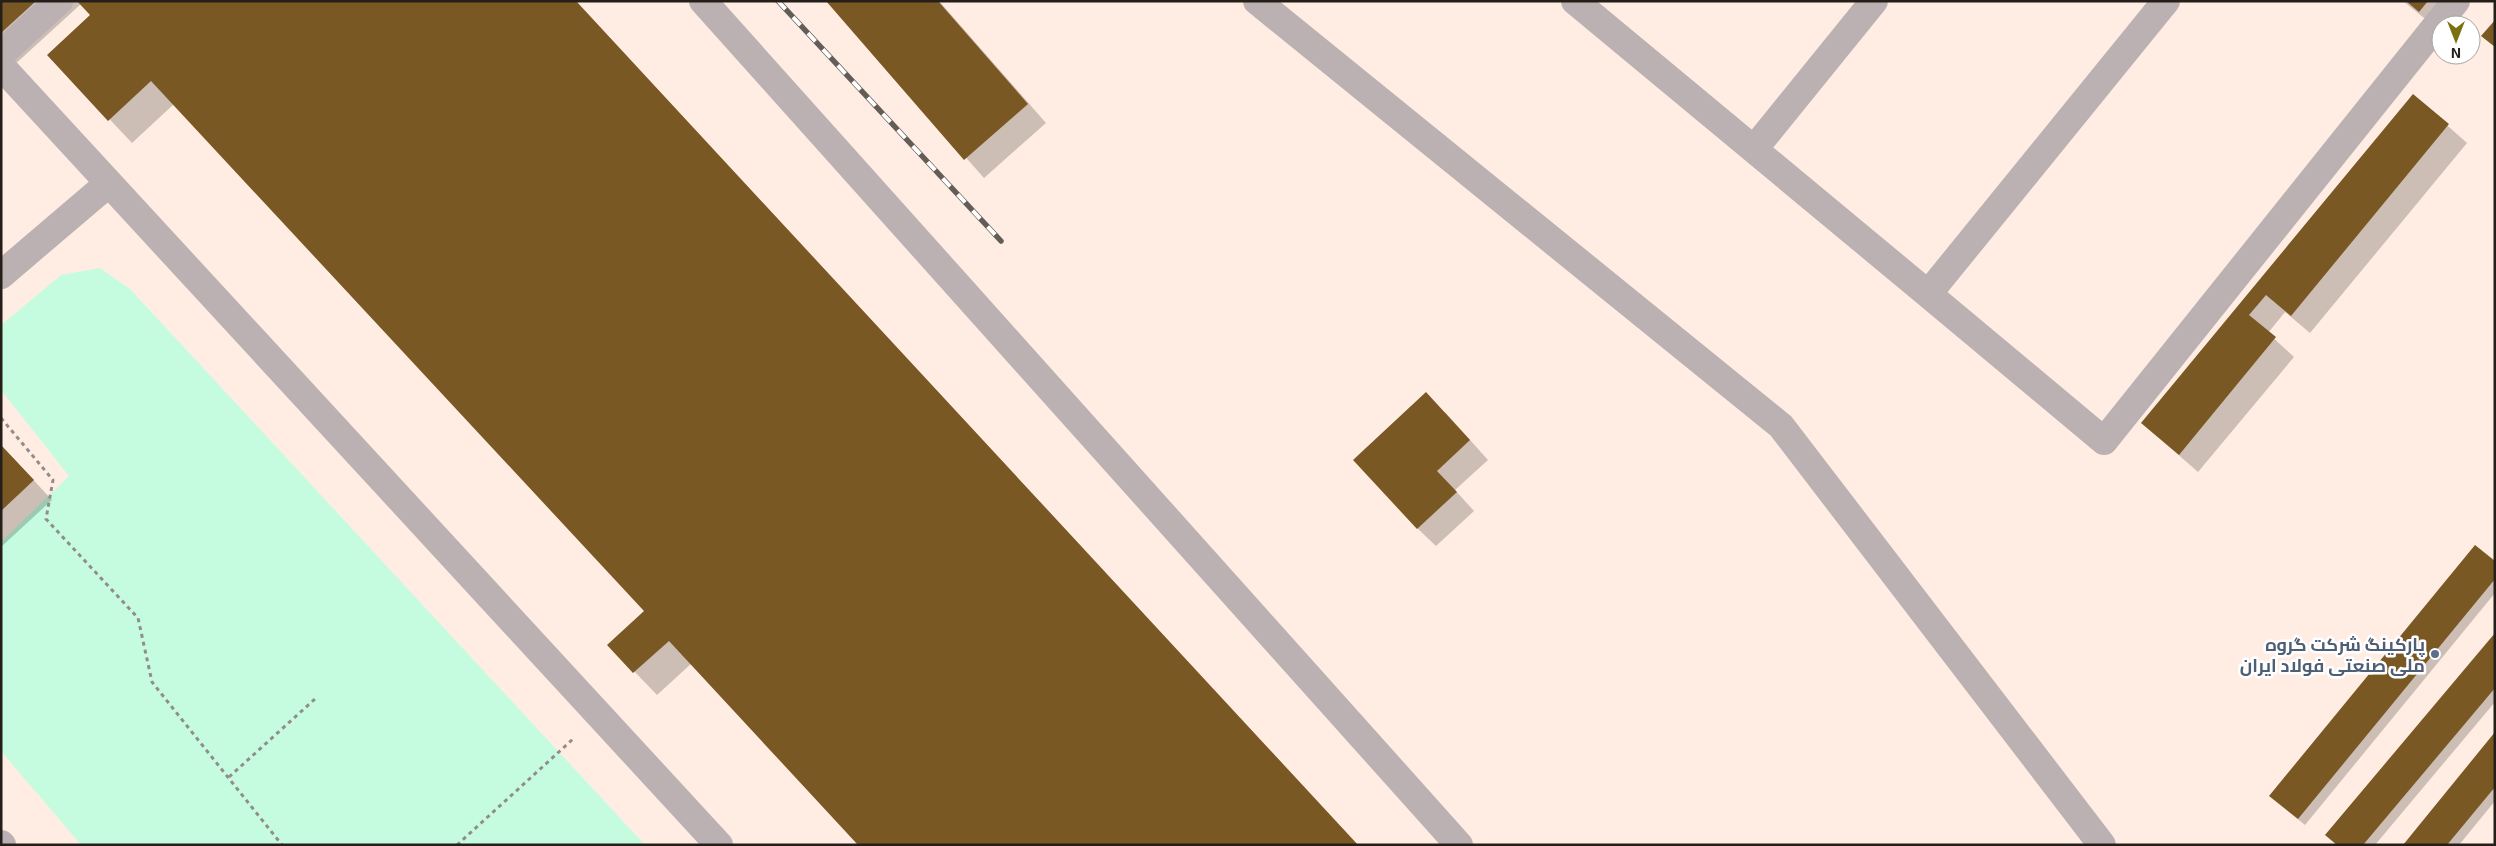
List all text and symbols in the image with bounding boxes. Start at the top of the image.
north arrow [2431,15,2481,65]
text: N [2451,45,2461,62]
place label: پارکینگ شرکت گروه ملی صنعتی فولاد ایران [2240,633,2425,677]
marker: پارکینگ شرکت گروه ملی صنعتی فولاد ایران [2429,648,2441,660]

